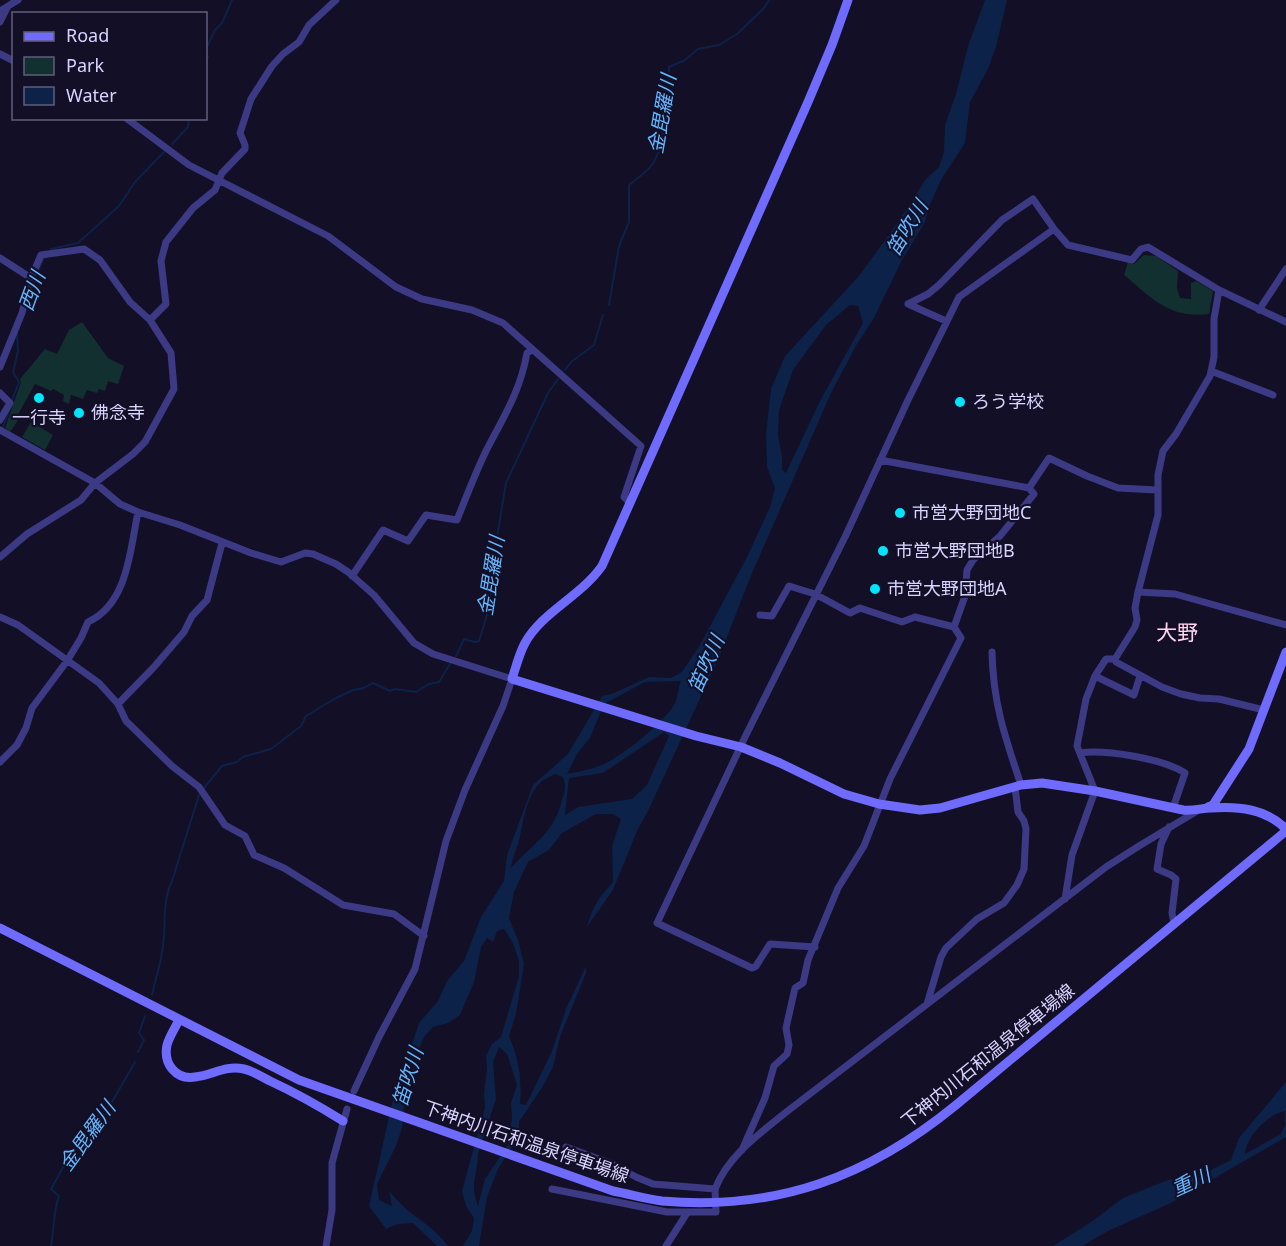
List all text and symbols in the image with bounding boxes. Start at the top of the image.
legend [12,12,207,120]
text: Road [66,23,109,47]
text: Park [66,53,104,77]
water label: 金毘羅川 [641,70,682,156]
text: Water [66,83,117,107]
water label: 笛吹川 [880,193,935,260]
water label: 西川 [12,266,52,314]
place label: ろう学校 [972,389,1044,413]
marker: 一行寺 [32,391,46,405]
marker: ろう学校 [953,395,967,409]
place label: 佛念寺 [91,400,145,424]
place label: 一行寺 [12,405,66,429]
marker: 佛念寺 [72,406,86,420]
place label: 市営大野団地C [912,500,1031,524]
marker: 市営大野団地C [893,506,907,520]
water label: 金毘羅川 [471,532,510,618]
place label: 市営大野団地B [895,538,1015,562]
marker: 市営大野団地B [876,544,890,558]
place label: 市営大野団地A [887,576,1007,600]
marker: 市営大野団地A [868,582,882,596]
district label: 大野 [1156,618,1198,646]
water label: 笛吹川 [681,629,731,697]
street label: 下神内川石和温泉停車場線 [896,978,1079,1133]
water label: 笛吹川 [386,1042,430,1109]
water label: 金毘羅川 [52,1094,122,1176]
street label: 下神内川石和温泉停車場線 [420,1095,632,1188]
water label: 重川 [1167,1160,1216,1202]

